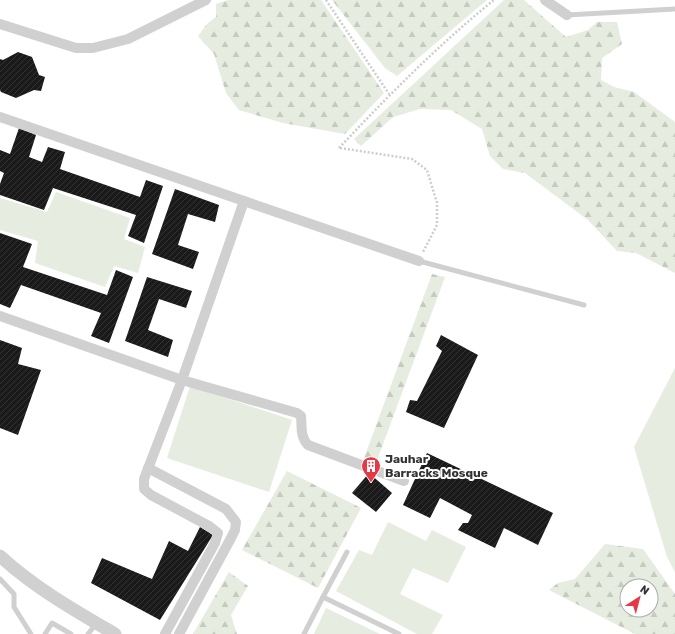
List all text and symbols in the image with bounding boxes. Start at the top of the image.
place label: Jauhar Barracks Mosque [385,452,488,480]
building icon: Jauhar Barracks Mosque [360,455,382,483]
north arrow [619,578,659,618]
text: N [638,583,652,598]

